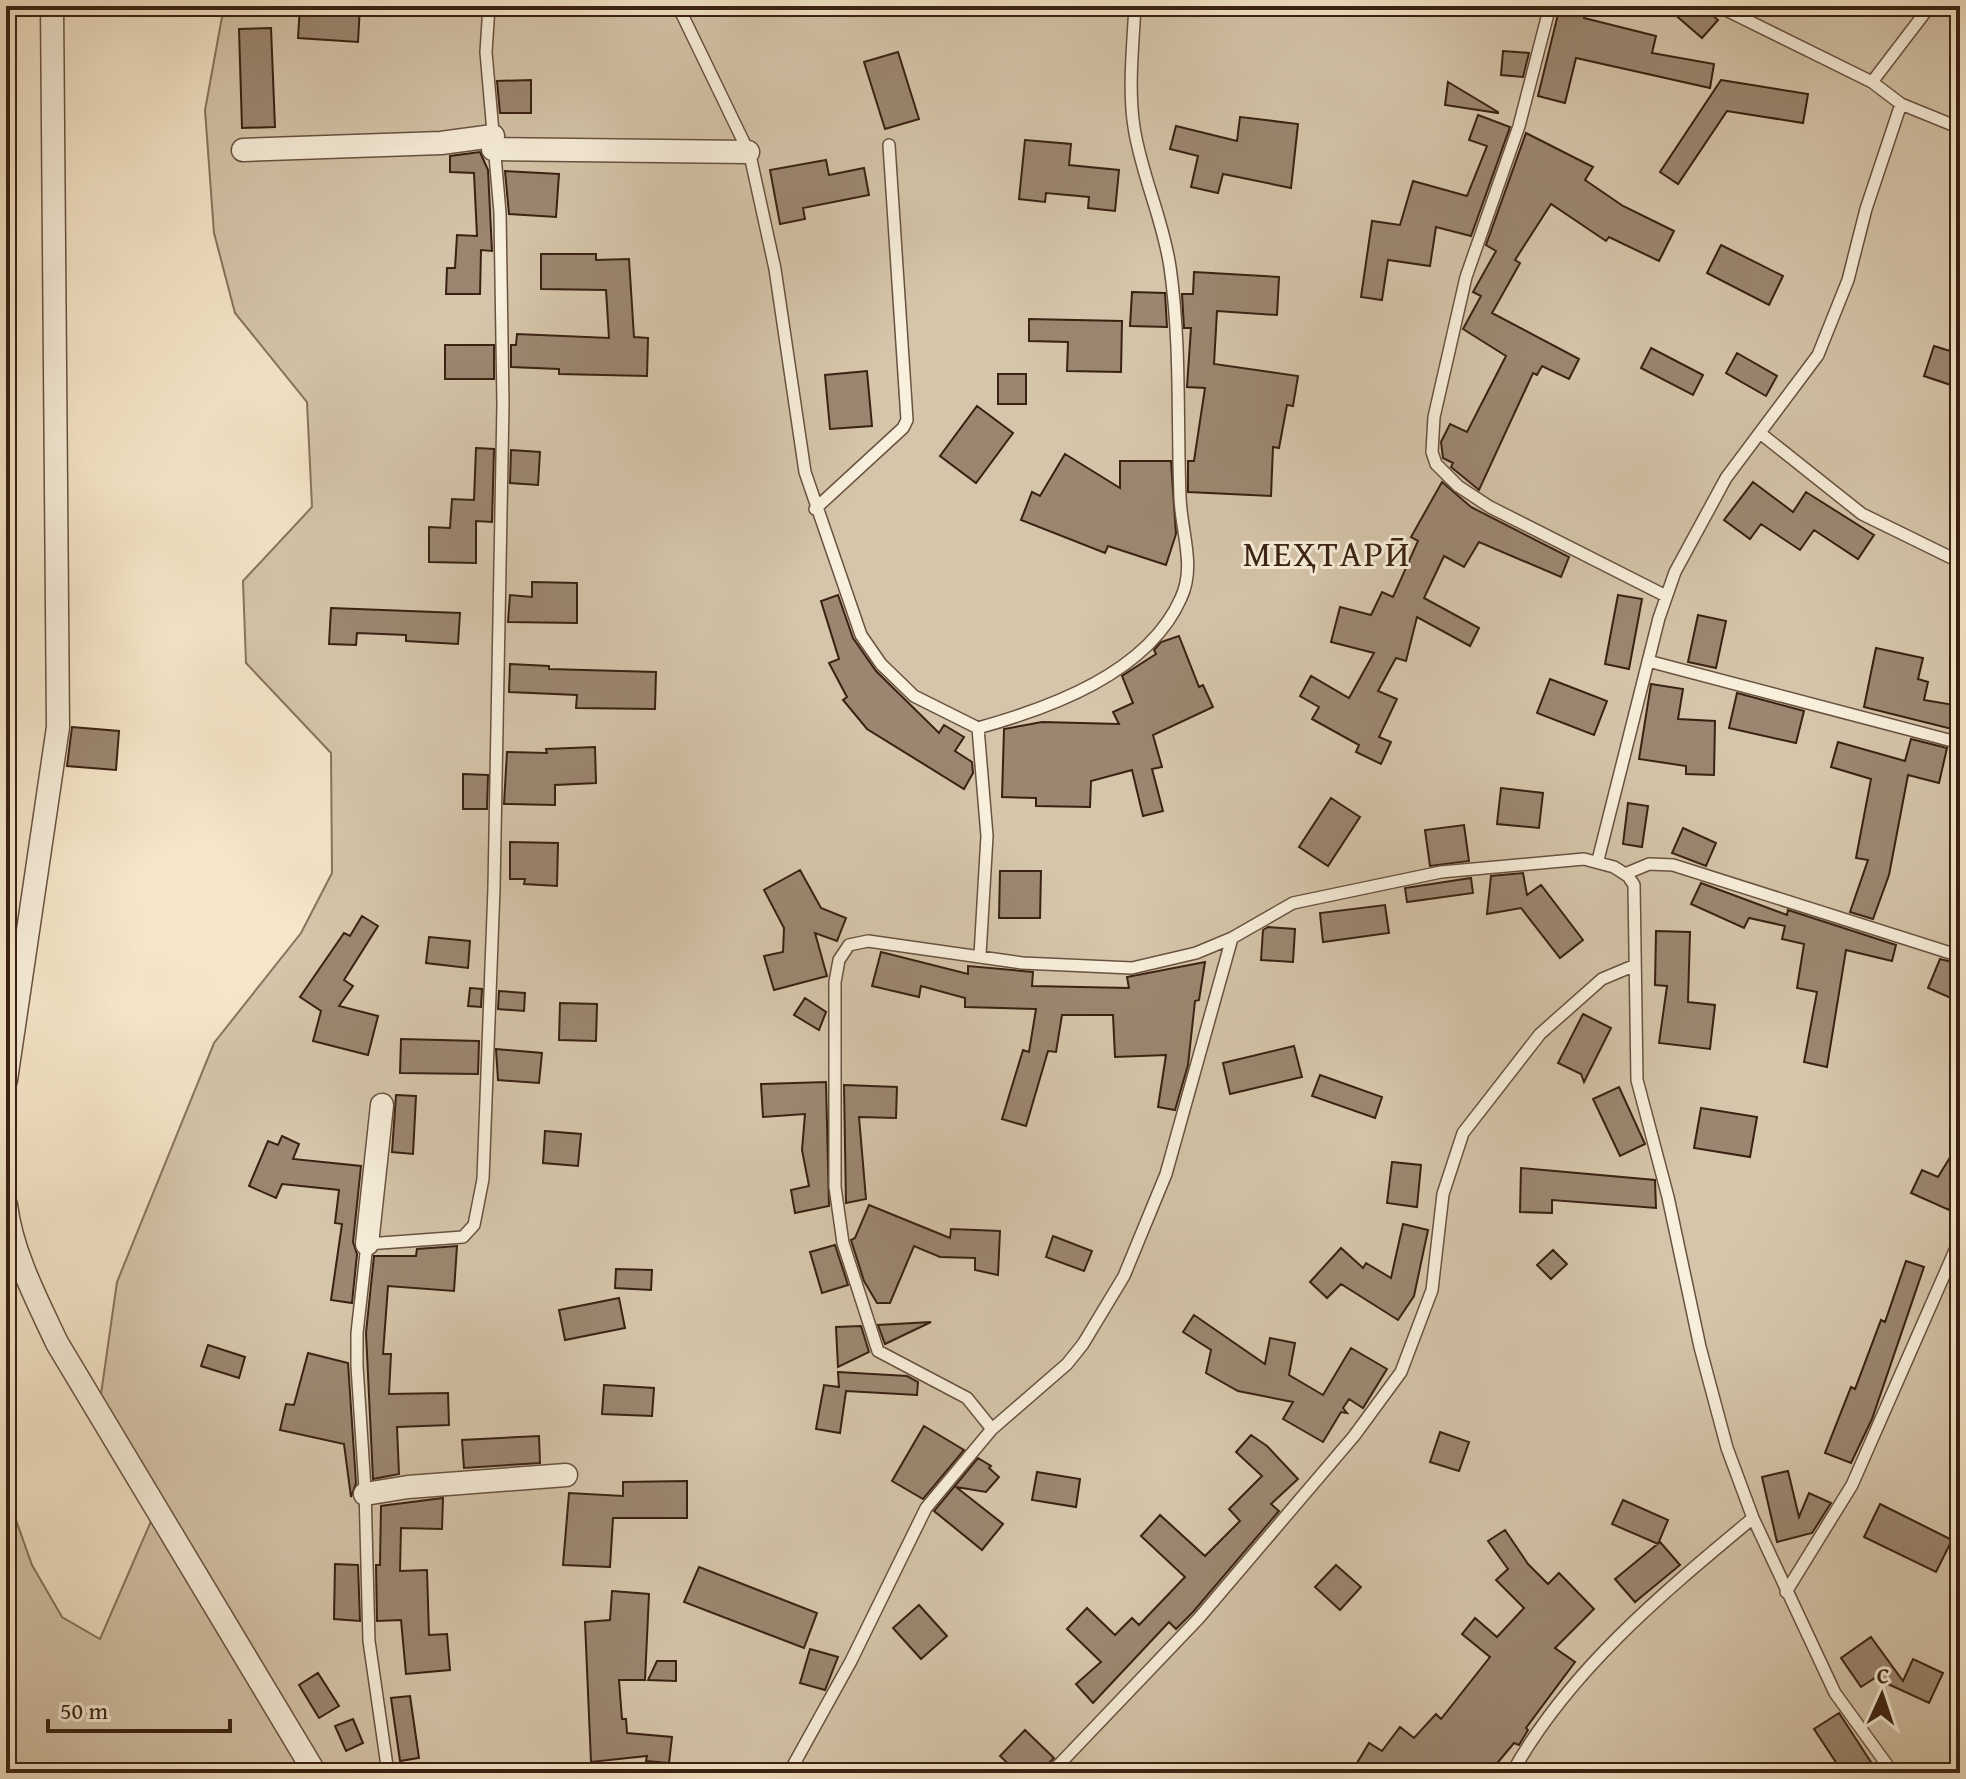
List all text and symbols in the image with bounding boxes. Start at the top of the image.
district label: МЕҲТАРӢ [1243,526,1411,579]
north arrow [1842,1655,1922,1735]
text: С [1876,1659,1890,1691]
scale bar [48,1683,230,1733]
text: 50 m [60,1693,108,1728]

